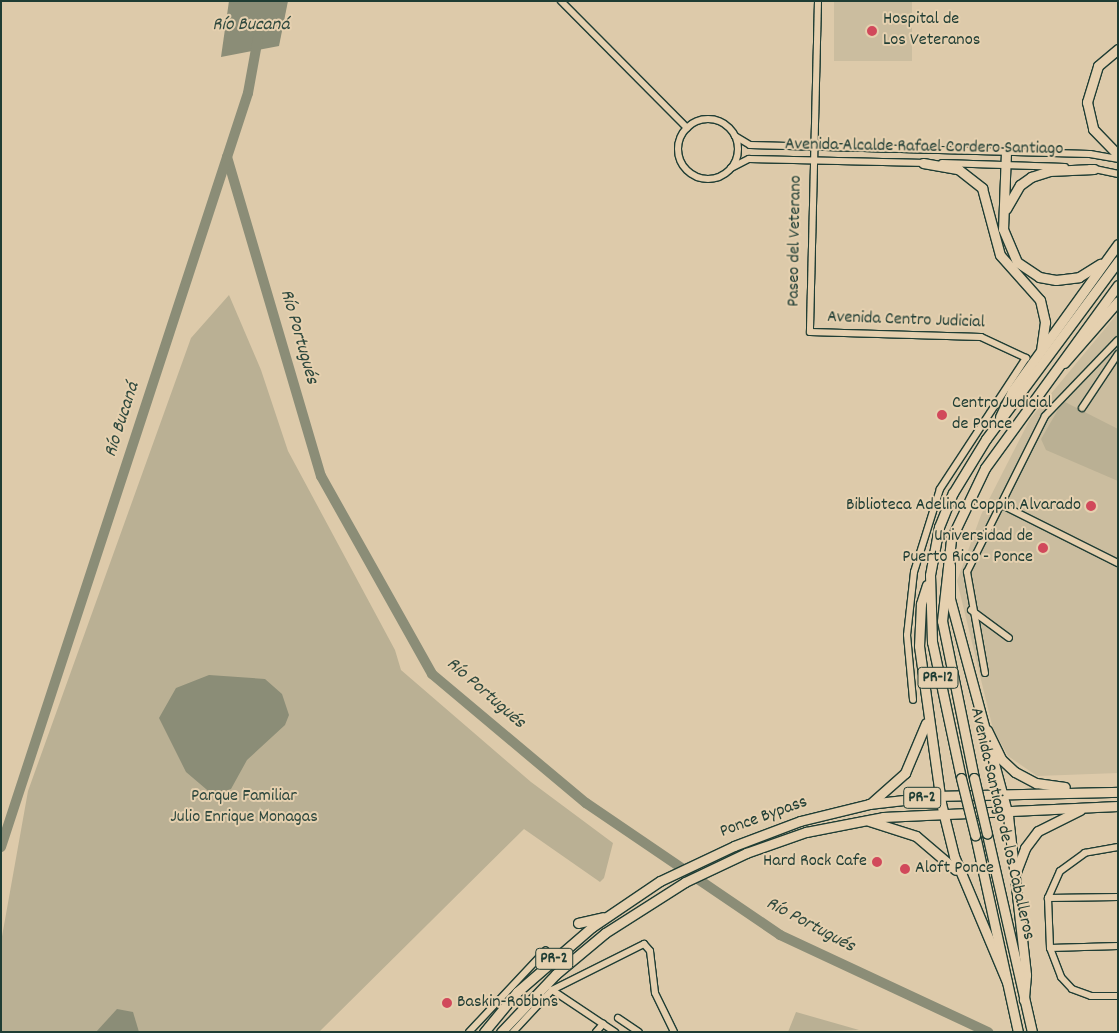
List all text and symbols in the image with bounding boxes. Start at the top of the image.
place label: Hospital de Los Veteranos [883,10,980,52]
water label: Río Bucaná [212,15,290,37]
marker: Hospital de Los Veteranos [865,24,879,38]
street label: Avenida Alcalde Rafael Cordero Santiago [785,135,1063,161]
street label: Paseo del Veterano [784,175,808,307]
water label: Río Portugués [274,287,322,387]
street label: Avenida Centro Judicial [827,307,985,335]
water label: Río Bucaná [100,380,146,460]
place label: Centro Judicial de Ponce [952,394,1052,436]
marker: Centro Judicial de Ponce [936,409,948,421]
place label: Biblioteca Adelina Coppin Alvarado [846,495,1081,517]
marker: Biblioteca Adelina Coppin Alvarado [1085,500,1097,512]
place label: Universidad de Puerto Rico - Ponce [902,527,1033,570]
marker: Universidad de Puerto Rico - Ponce [1037,542,1049,554]
water label: Río Portugués [441,653,529,735]
road number: PR-12 [917,664,959,691]
street label: Avenida Santiago de los Caballeros [964,706,1038,942]
road number: PR-2 [902,784,942,811]
park label: Parque Familiar Julio Enrique Monagas [170,787,318,830]
street label: Ponce Bypass [717,792,811,844]
place label: Hard Rock Cafe [763,851,867,873]
marker: Hard Rock Cafe [871,856,883,868]
place label: Aloft Ponce [915,858,994,880]
marker: Aloft Ponce [899,863,911,875]
water label: Río Portugués [762,893,858,959]
road number: PR-2 [534,946,574,972]
place label: Baskin-Robbins [457,992,558,1014]
marker: Baskin-Robbins [441,997,453,1009]

